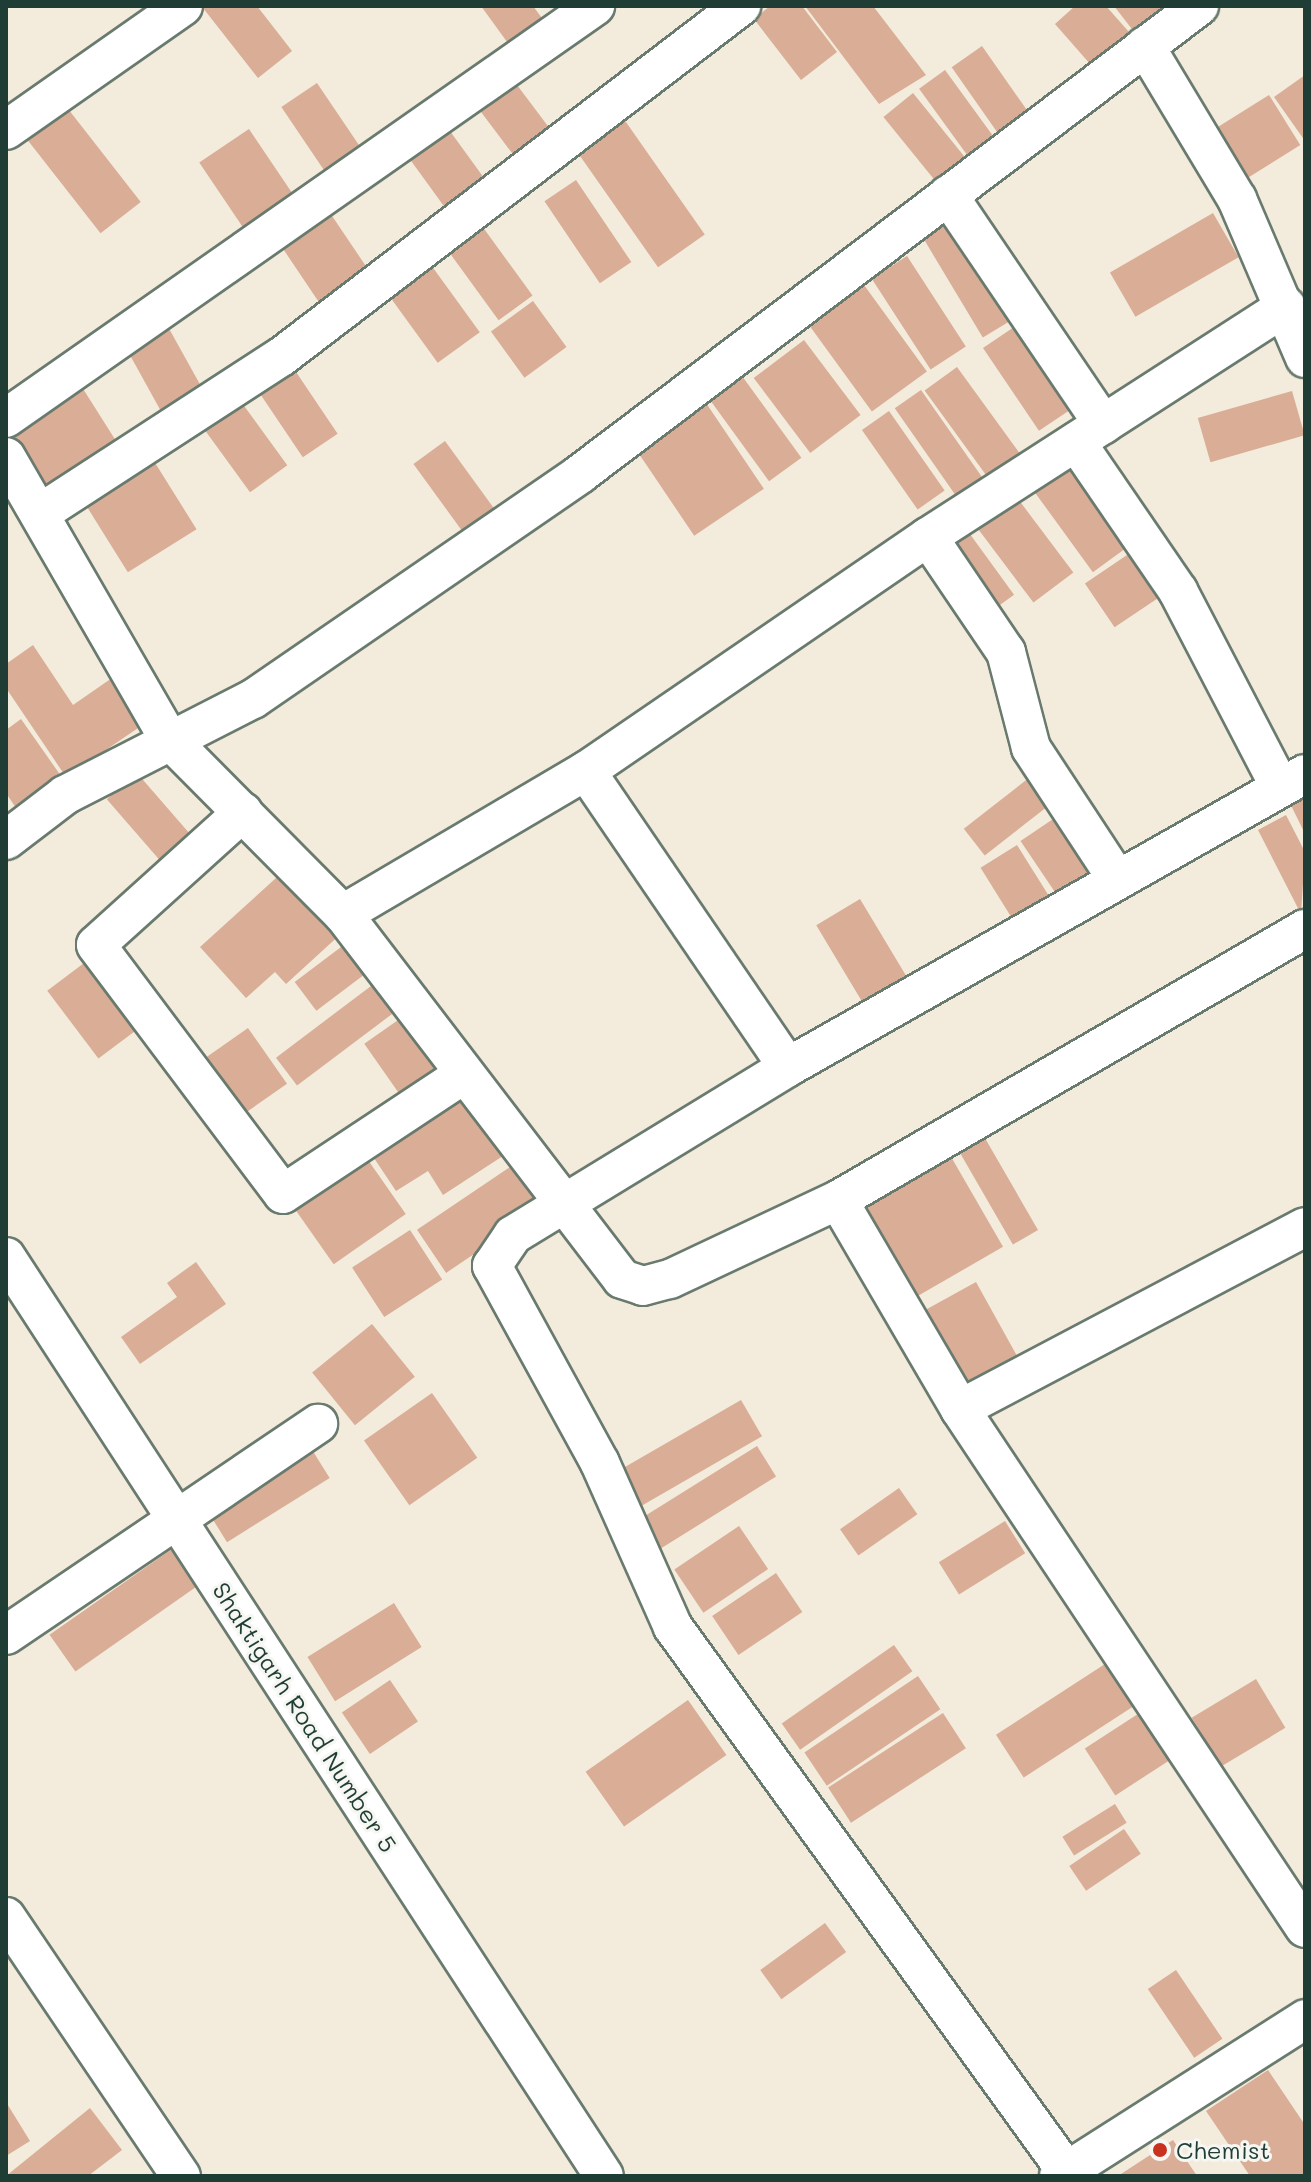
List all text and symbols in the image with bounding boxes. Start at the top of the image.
street label: Shaktigarh Road Number 5 [207,1577,403,1857]
place label: Chemist [1176,2136,1270,2164]
marker: Chemist [1151,2141,1169,2159]

